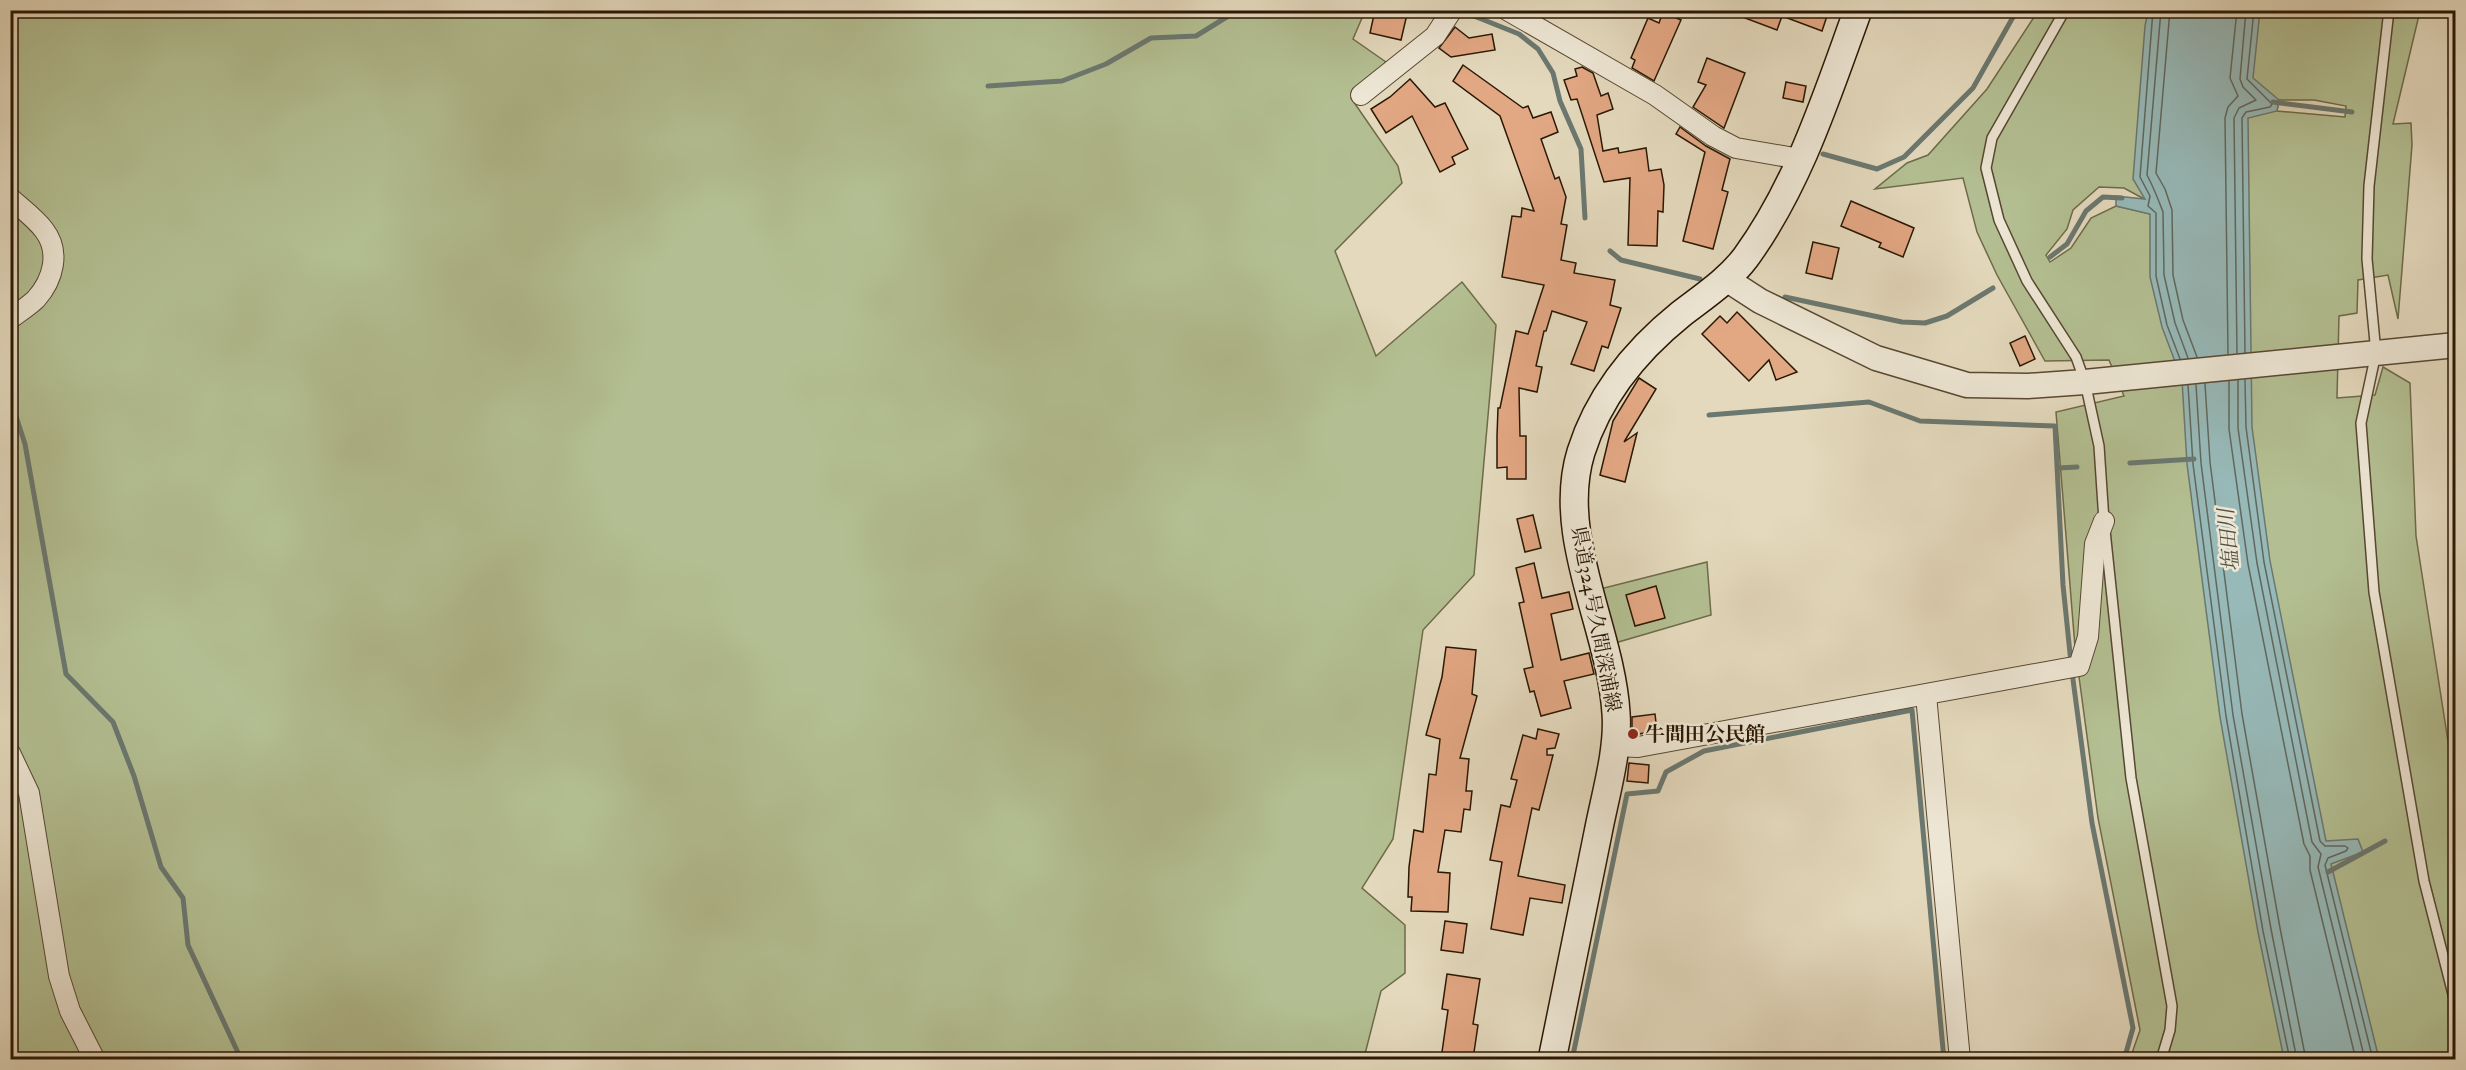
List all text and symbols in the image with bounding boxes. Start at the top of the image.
water label: 塩田川 [2213,505,2245,573]
street label: 県道324号久間深浦線 [1566,524,1626,714]
place label: 牛間田公民館 [1645,722,1765,747]
marker: 牛間田公民館 [1626,727,1640,741]

